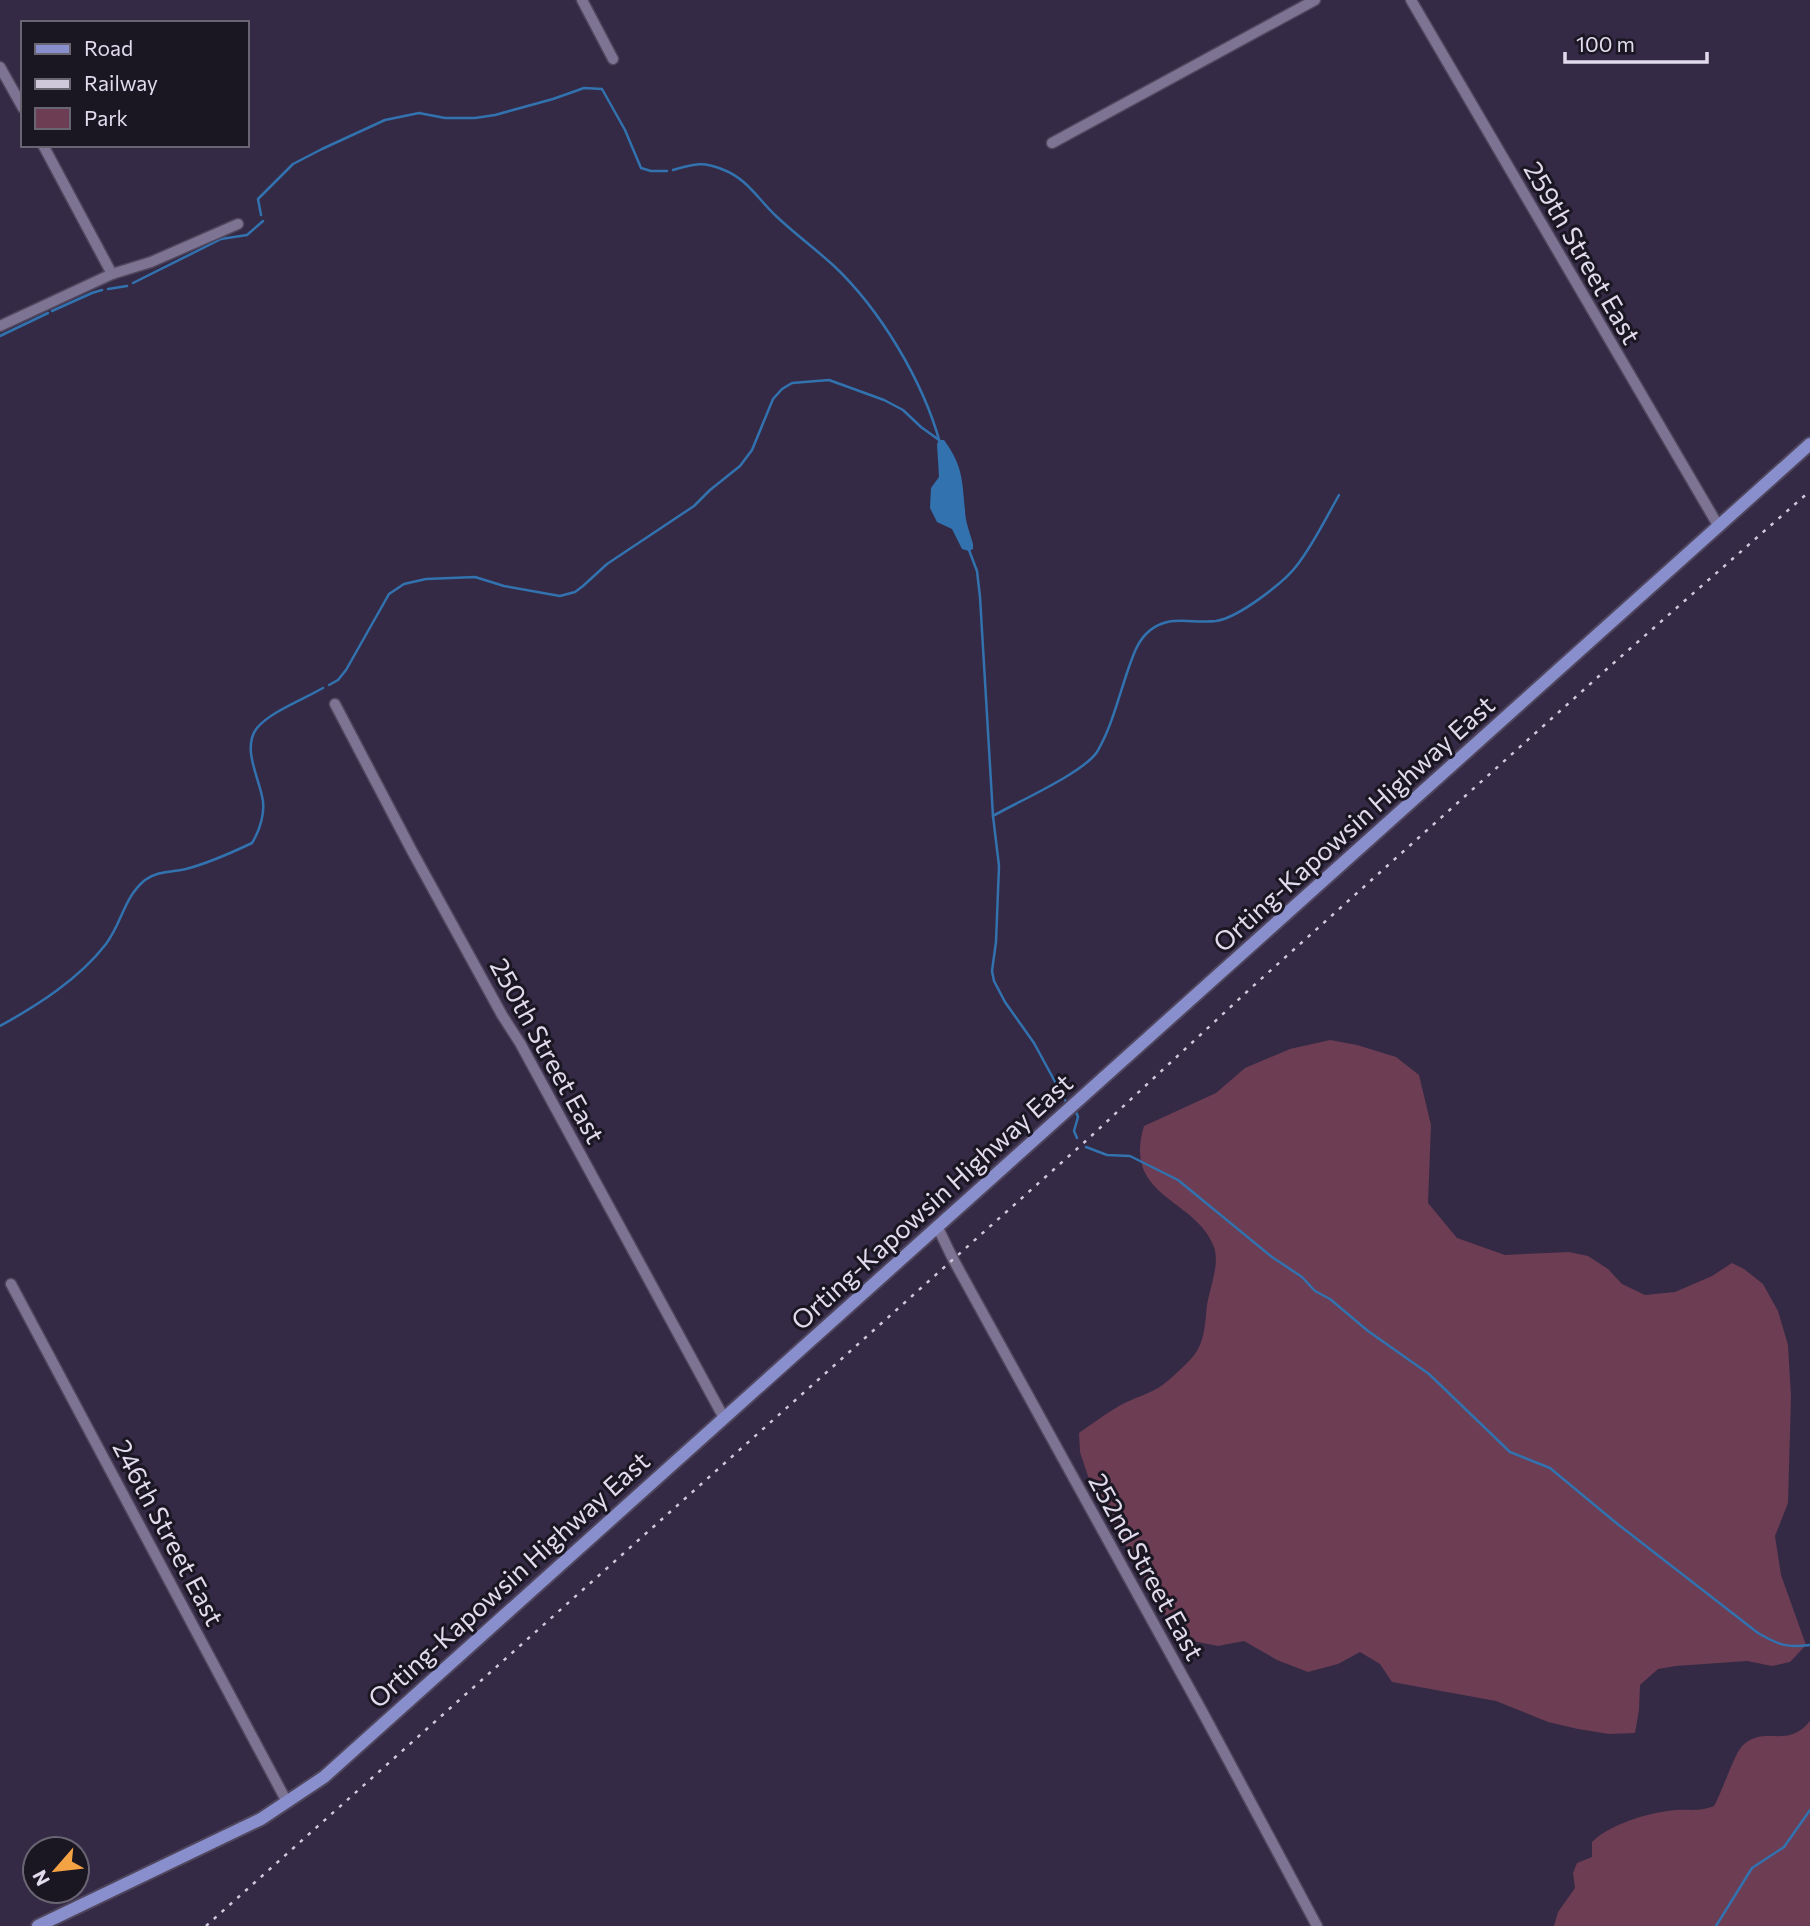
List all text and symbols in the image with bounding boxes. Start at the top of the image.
legend [21,21,248,147]
scale bar [1565,21,1707,65]
text: 100 m [1576,31,1635,56]
text: Road [84,35,133,60]
text: Railway [84,70,158,95]
text: Park [84,105,128,130]
street label: 259th Street East [1518,155,1648,349]
street label: Orting-Kapowsin Highway East [1206,688,1500,957]
street label: 250th Street East [485,952,612,1148]
street label: Orting-Kapowsin Highway East [784,1066,1078,1335]
street label: 246th Street East [107,1434,231,1630]
street label: Orting-Kapowsin Highway East [361,1444,655,1713]
street label: 252nd Street East [1083,1468,1211,1665]
north arrow [21,1835,91,1905]
text: N [27,1867,54,1890]

